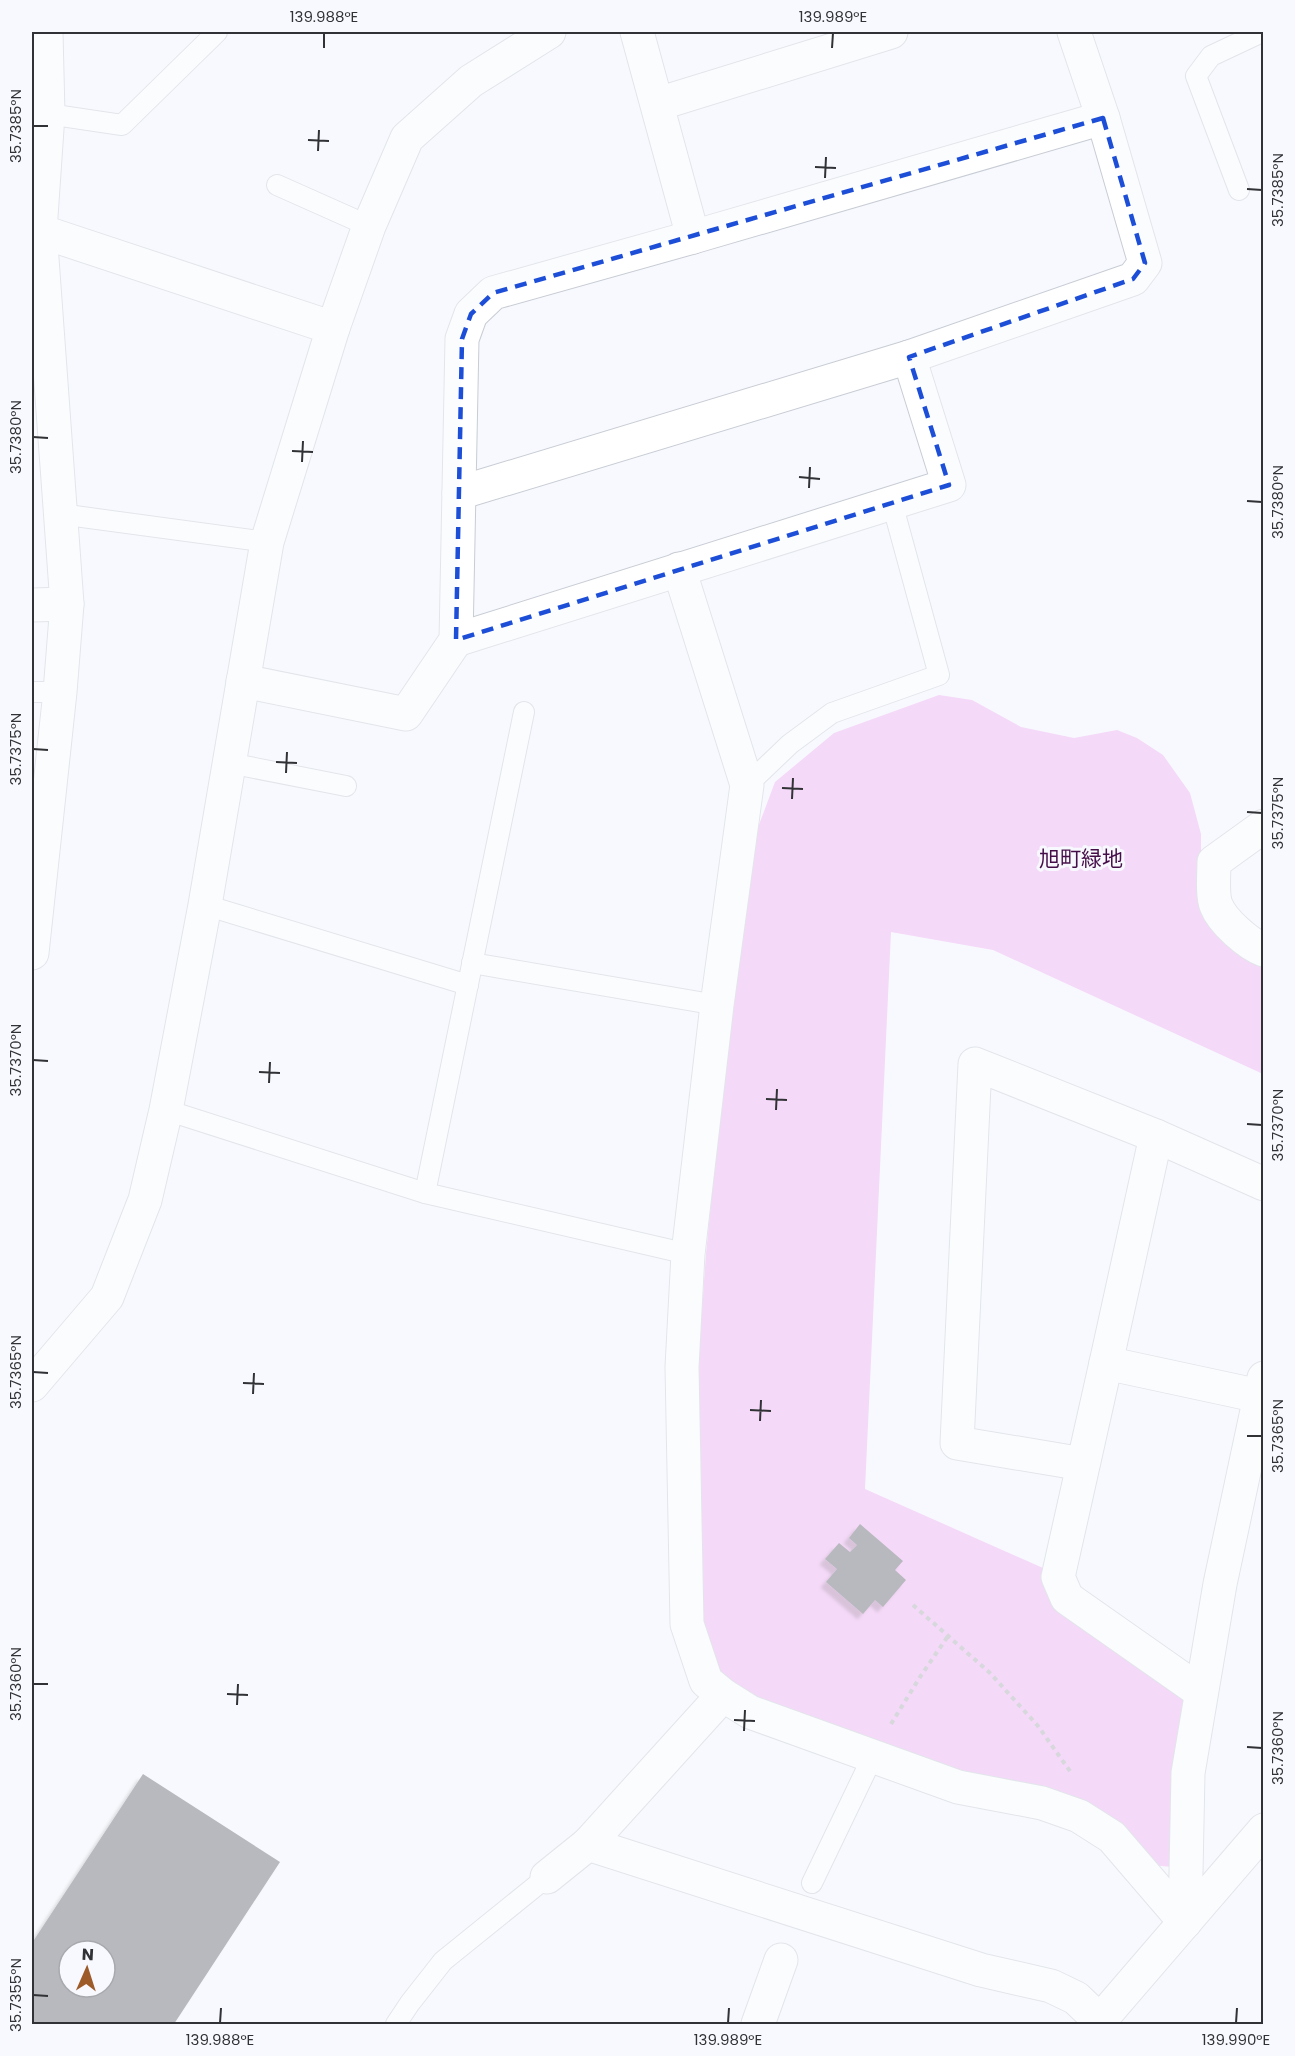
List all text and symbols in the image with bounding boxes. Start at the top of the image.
text: 139.988°E [290,6,358,27]
text: 139.989°E [799,6,867,27]
text: 35.7385°N [5,89,26,163]
text: 35.7385°N [1267,153,1288,227]
text: 35.7380°N [5,400,26,474]
text: 35.7380°N [1267,465,1288,539]
text: 35.7375°N [5,713,26,785]
text: 35.7375°N [1267,777,1288,849]
park label: 旭町緑地 [1039,844,1123,873]
text: 35.7370°N [5,1024,26,1096]
text: 35.7370°N [1267,1089,1288,1161]
text: 35.7365°N [5,1335,26,1409]
text: 35.7365°N [1267,1399,1288,1473]
text: 35.7360°N [5,1647,26,1721]
text: 35.7360°N [1267,1711,1288,1785]
north arrow [57,1939,117,1999]
text: N [81,1943,94,1966]
text: 35.7355°N [5,1958,26,2032]
text: 139.988°E [186,2029,254,2050]
text: 139.989°E [694,2029,762,2050]
text: 139.990°E [1202,2029,1270,2050]

